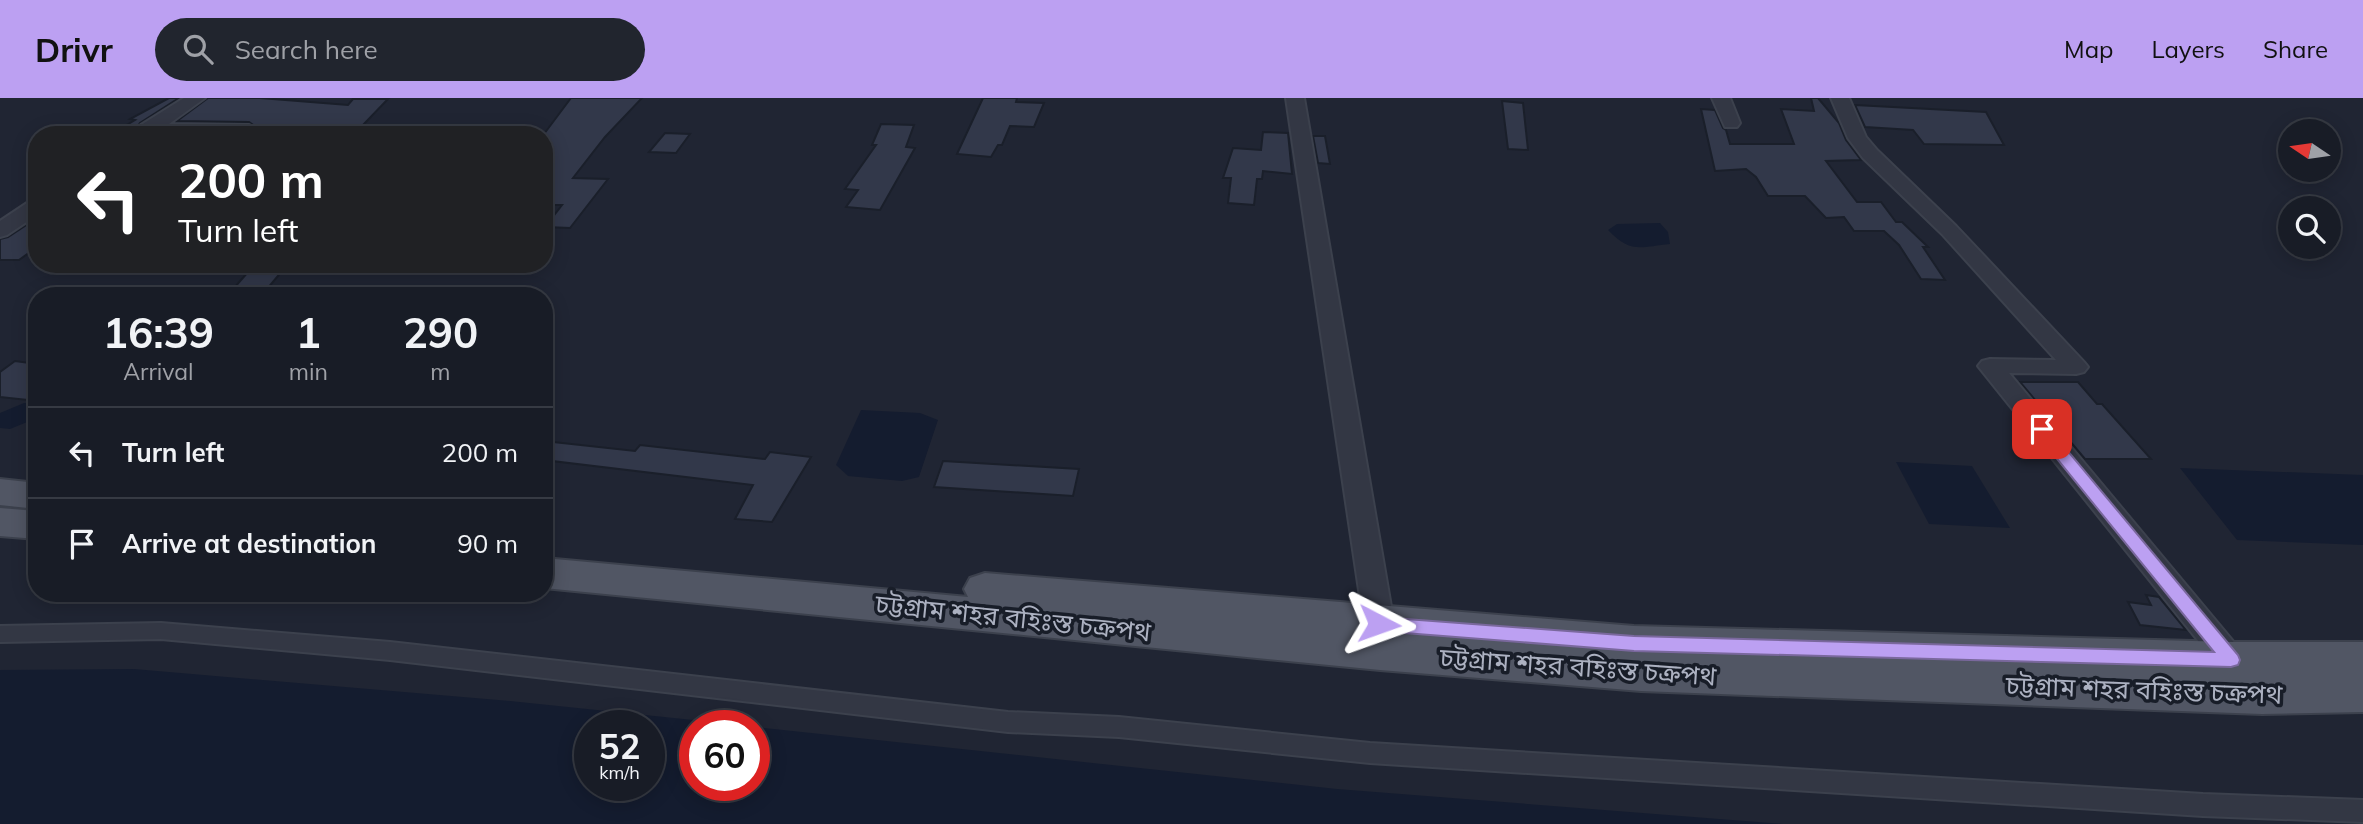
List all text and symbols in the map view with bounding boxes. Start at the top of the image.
search box [155,18,645,81]
text: Drivr [35,29,113,70]
icon: search [179,30,217,68]
text: Search here [235,33,378,66]
text: Map [2064,34,2113,64]
text: Layers [2151,34,2225,64]
text: Share [2263,34,2328,64]
north arrow [2278,119,2342,182]
map controls [2278,119,2341,259]
text: 200 m [178,149,324,210]
icon: left [63,154,154,245]
button: search [2278,196,2341,259]
text: Turn left [178,210,298,250]
text: 16:39 [103,306,214,359]
text: 1 [296,306,321,359]
text: 290 [403,306,478,359]
text: Arrival [123,357,194,386]
text: min [289,357,328,386]
text: m [430,357,451,386]
pin [2012,399,2072,459]
icon: arrive [2023,410,2061,448]
icon: left [63,434,101,472]
text: Turn left [122,436,224,469]
text: 200 m [442,436,518,469]
icon: arrive [63,525,101,563]
text: Arrive at destination [122,527,377,560]
text: 90 m [457,527,518,560]
street label: চট্টগ্রাম শহর বহিঃস্ত চক্রপথ [873,587,1154,649]
position arrow [1342,587,1416,661]
street label: চট্টগ্রাম শহর বহিঃস্ত চক্রপথ [1438,640,1718,693]
street label: চট্টগ্রাম শহর বহিঃস্ত চক্রপথ [2004,668,2284,711]
speed limit sign: 60 [679,710,770,801]
text: 52 [598,724,641,768]
text: km/h [599,761,640,784]

